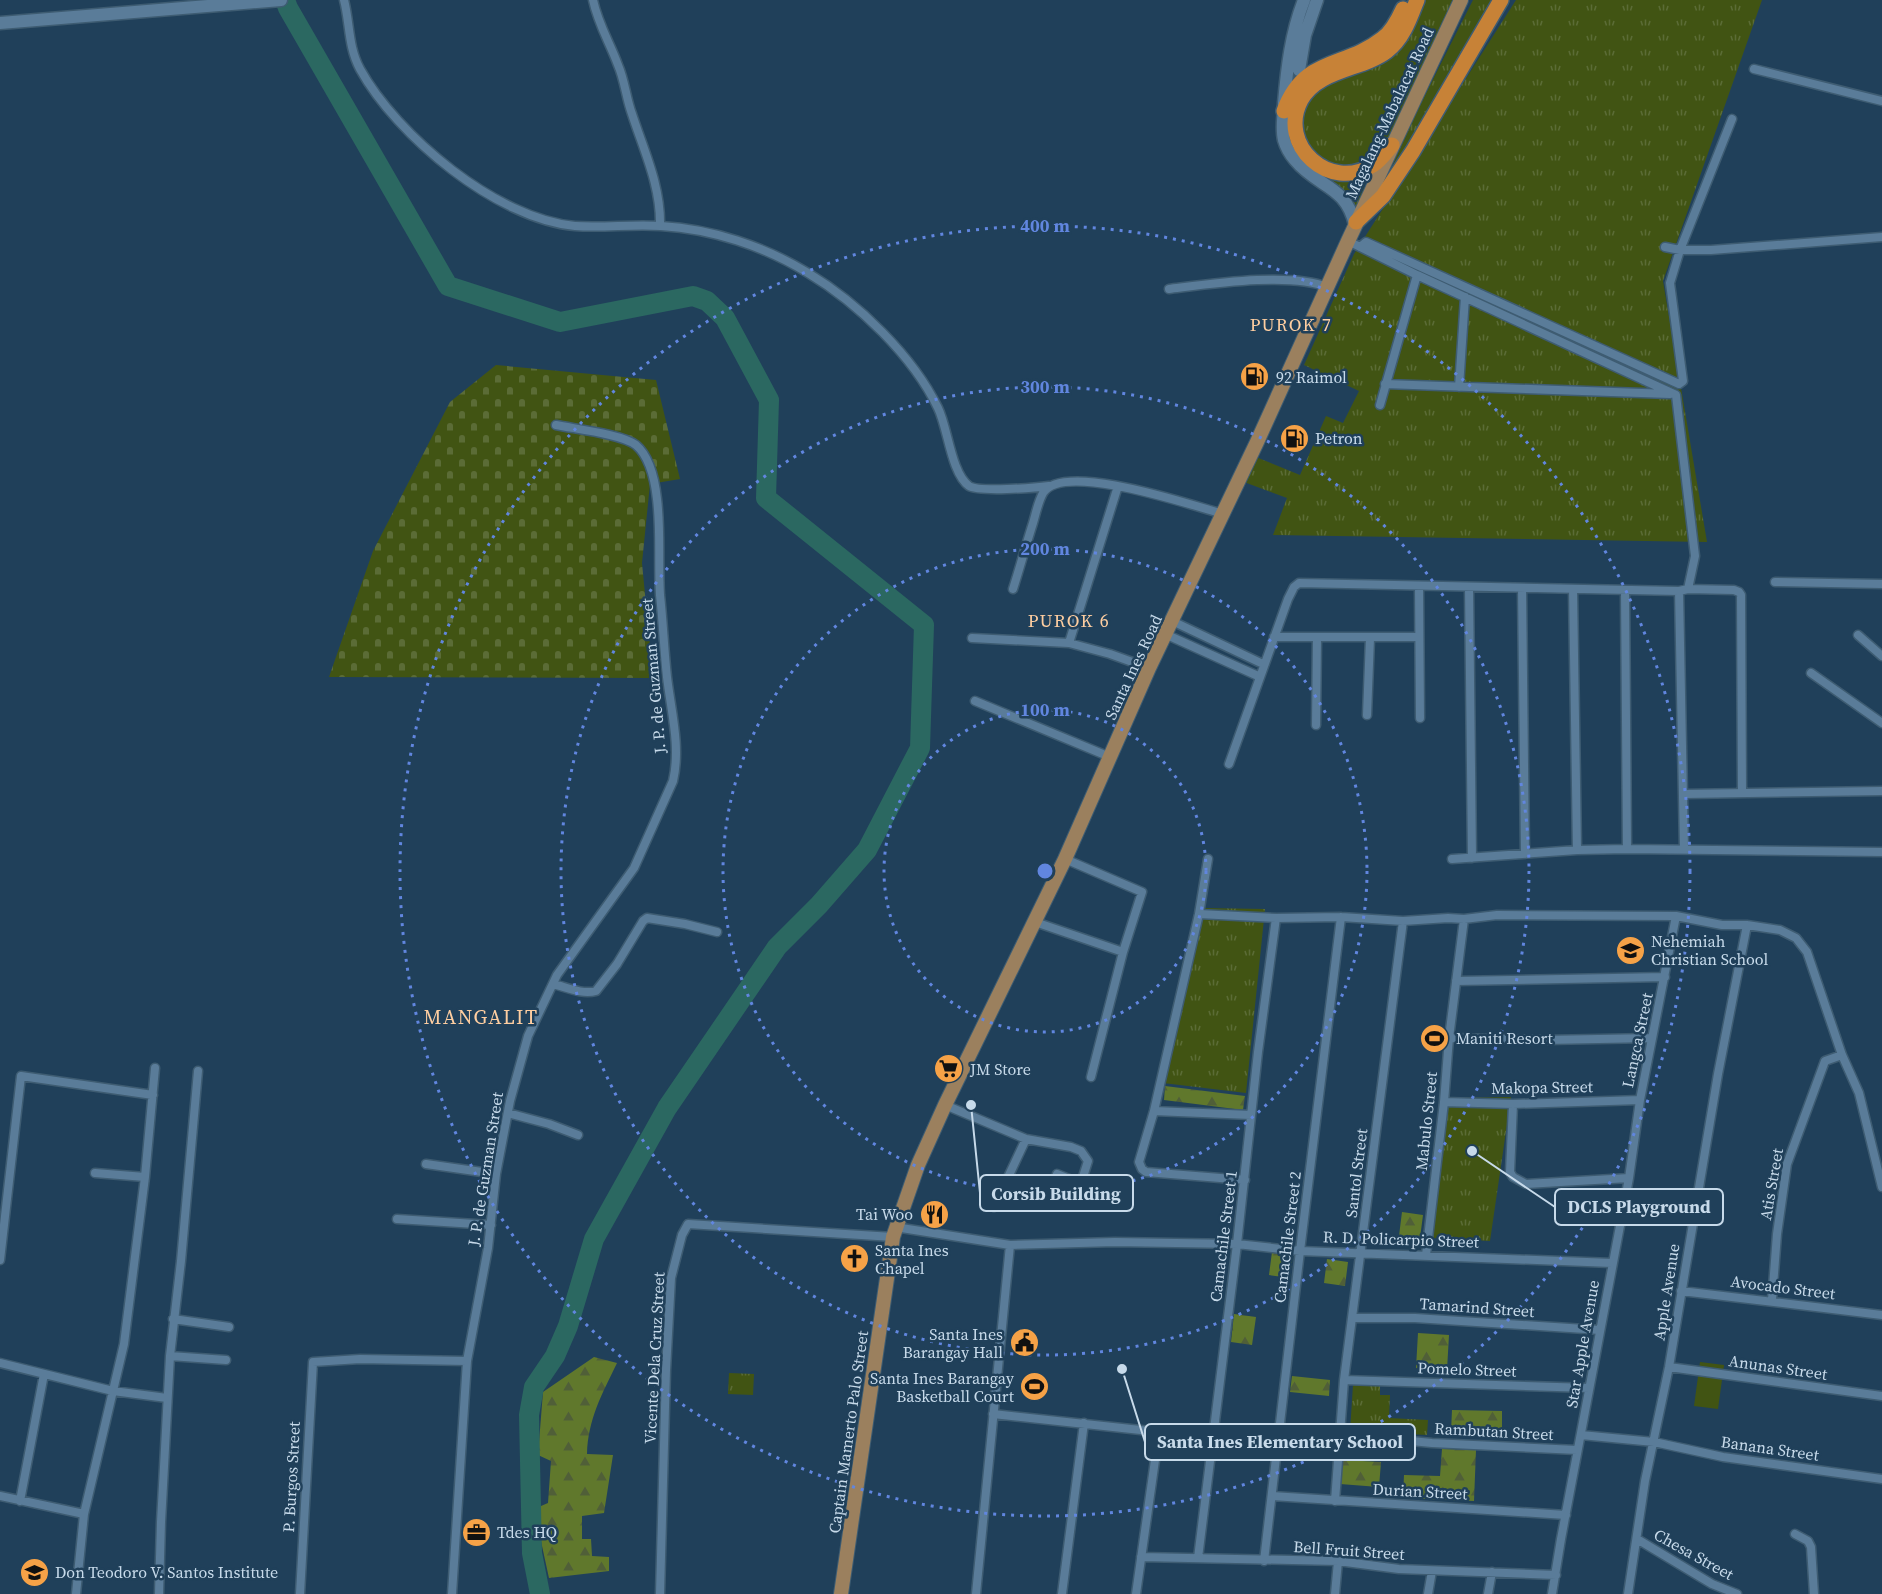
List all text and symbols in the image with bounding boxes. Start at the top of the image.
street label: Magalang-Mabalacat Road [1339,24,1439,202]
text: 400 m [1020,213,1070,238]
district label: PUROK 7 [1250,312,1332,337]
fuel station icon: 92 Raimol [1239,361,1271,393]
place label: 92 Raimol [1276,366,1347,388]
text: 300 m [1020,374,1070,399]
fuel station icon: Petron [1278,422,1310,454]
place label: Petron [1315,427,1363,449]
text: 200 m [1020,536,1070,561]
street label: J. P. de Guzman Street [635,597,671,756]
district label: PUROK 6 [1028,608,1110,633]
street label: Santa Ines Road [1099,611,1167,723]
text: 100 m [1020,697,1070,722]
centre of rings [1035,861,1055,881]
place label: Nehemiah Christian School [1651,930,1768,970]
school or university icon: Nehemiah Christian School [1614,934,1646,966]
street label: Langca Street [1616,990,1658,1089]
district label: MANGALIT [424,1003,538,1031]
sports icon: Maniti Resort [1419,1022,1451,1054]
place label: Maniti Resort [1456,1027,1554,1049]
supermarket icon: JM Store [933,1053,965,1085]
place label: JM Store [969,1058,1031,1080]
street label: Mabulo Street [1410,1070,1442,1172]
street label: Makopa Street [1491,1075,1594,1099]
street label: J. P. de Guzman Street [462,1090,508,1249]
street label: Santol Street [1340,1126,1372,1219]
street label: Atis Street [1754,1146,1788,1222]
street label: Camachile Street 1 [1204,1169,1242,1303]
street label: Camachile Street 2 [1268,1170,1306,1304]
callout: Corsib Building [980,1175,1133,1211]
text: Corsib Building [991,1181,1121,1206]
callout: DCLS Playground [1555,1189,1723,1225]
text: DCLS Playground [1567,1194,1711,1219]
restaurant icon: Tai Woo [918,1198,950,1230]
place label: Tai Woo [856,1203,913,1225]
street label: R. D. Policarpio Street [1323,1225,1480,1253]
place label: Santa Ines Chapel [875,1239,949,1279]
street label: Apple Avenue [1647,1242,1685,1342]
church icon: Santa Ines Chapel [838,1243,870,1275]
street label: Avocado Street [1729,1270,1837,1304]
street label: Vicente Dela Cruz Street [639,1271,670,1445]
street label: Star Apple Avenue [1560,1278,1604,1410]
street label: Tamarind Street [1419,1292,1536,1322]
place label: Santa Ines Barangay Hall [903,1323,1003,1363]
public building icon: Santa Ines Barangay Hall [1008,1327,1040,1359]
street label: Captain Mamerto Palo Street [823,1328,873,1535]
street label: Anunas Street [1727,1349,1830,1385]
street label: Pomelo Street [1417,1356,1518,1382]
place label: Santa Ines Barangay Basketball Court [870,1367,1015,1407]
sports icon: Santa Ines Barangay Basketball Court [1019,1371,1051,1403]
street label: Rambutan Street [1434,1417,1555,1445]
street label: P. Burgos Street [277,1420,305,1533]
callout: Santa Ines Elementary School [1145,1424,1415,1460]
text: Santa Ines Elementary School [1157,1429,1403,1454]
street label: Banana Street [1720,1430,1821,1466]
street label: Durian Street [1372,1478,1469,1505]
office icon: Tdes HQ [460,1516,492,1548]
place label: Tdes HQ [497,1521,557,1543]
street label: Chesa Street [1650,1523,1739,1585]
street label: Bell Fruit Street [1293,1535,1406,1565]
school or university icon: Don Teodoro V. Santos Institute [18,1556,50,1588]
place label: Don Teodoro V. Santos Institute [55,1561,278,1583]

